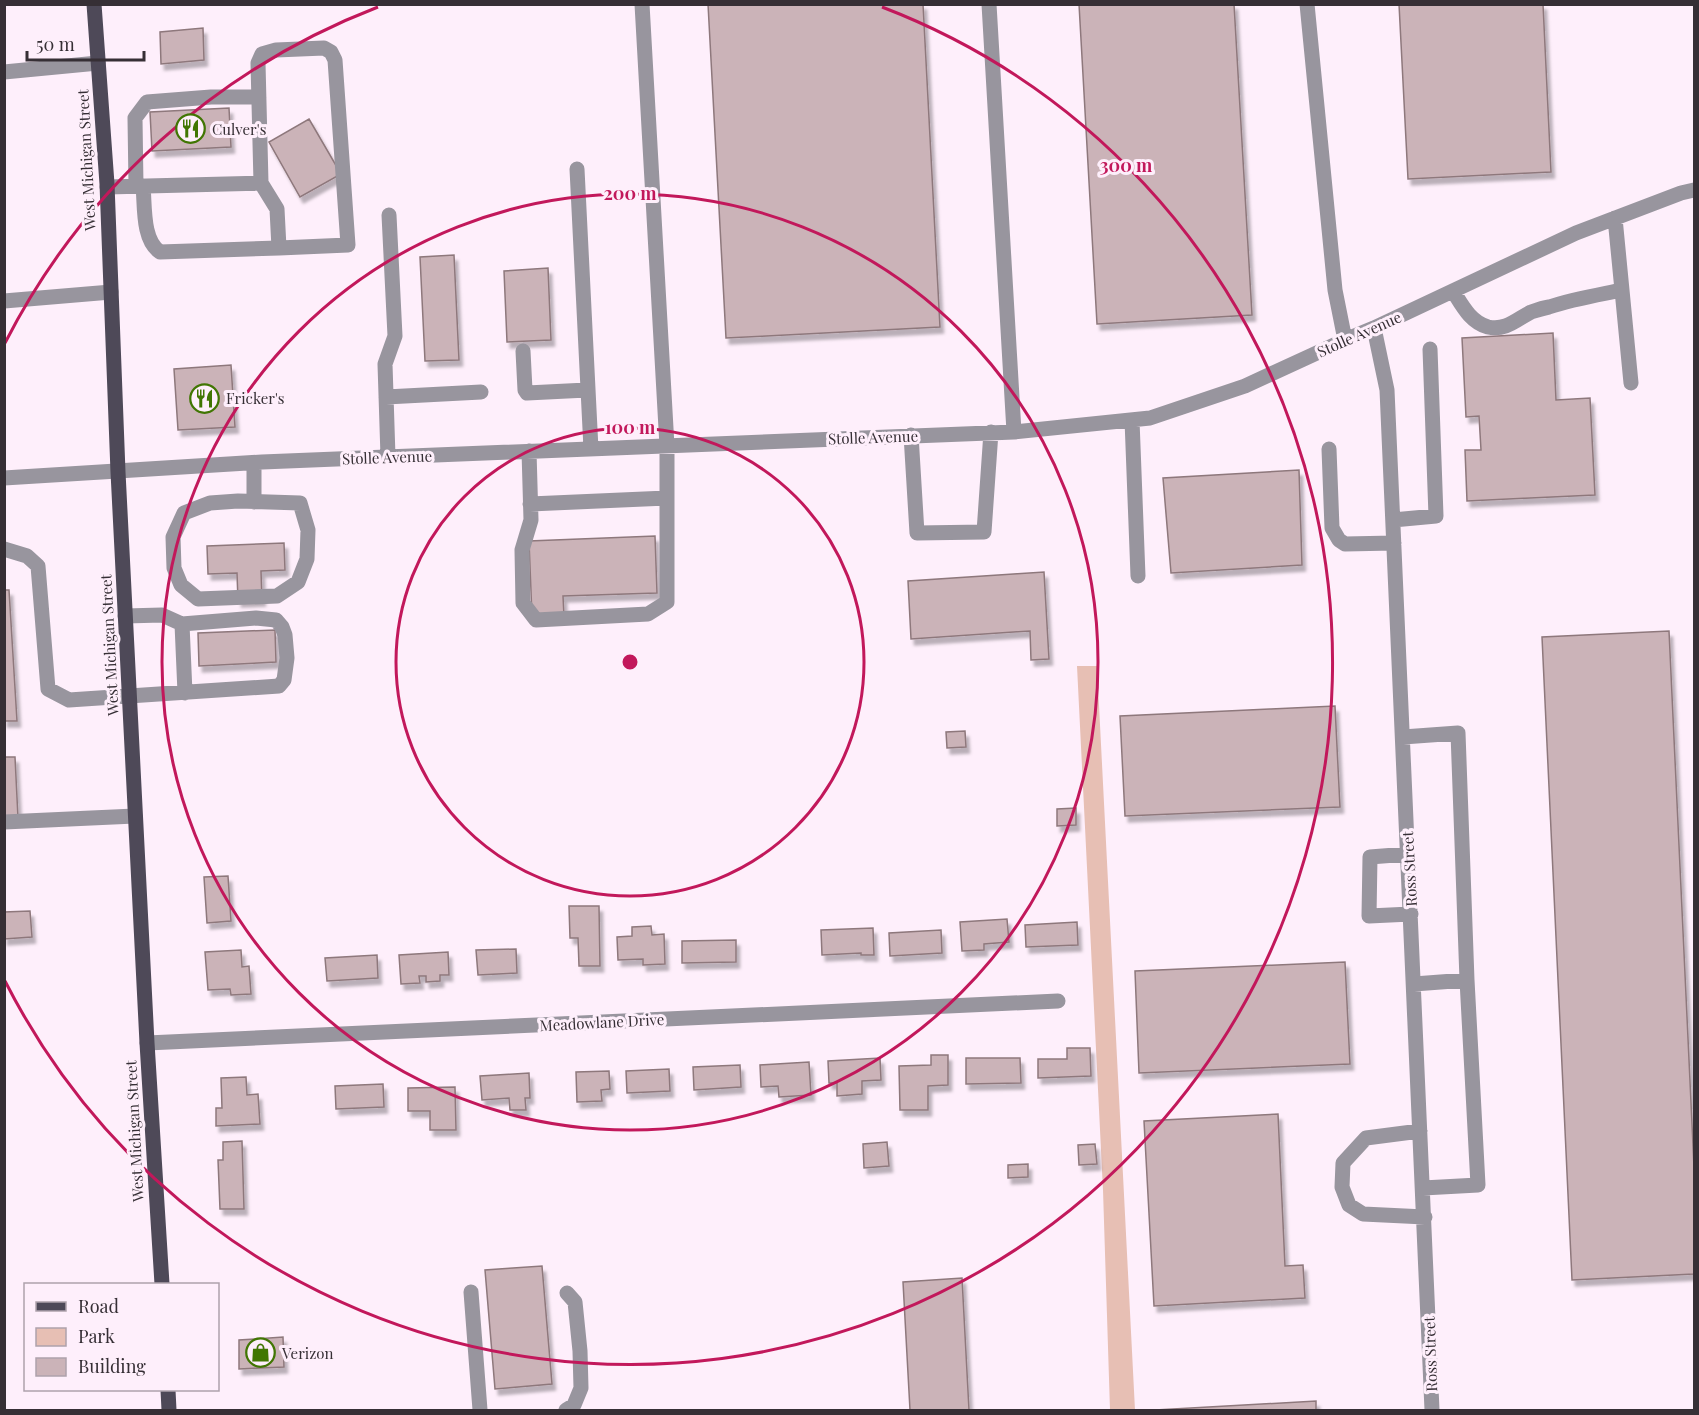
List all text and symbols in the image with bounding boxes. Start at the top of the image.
scale bar [27,24,144,62]
text: 50 m [36,32,75,56]
street label: West Michigan Street [72,88,100,232]
restaurant icon: Culver's [175,113,207,145]
place label: Culver's [212,119,266,139]
text: 300 m [1100,153,1153,177]
text: 200 m [603,181,657,205]
street label: Stolle Avenue [1314,307,1404,361]
restaurant icon: Fricker's [189,382,221,414]
place label: Fricker's [226,388,285,408]
text: 100 m [605,415,656,439]
street label: Stolle Avenue [828,425,918,449]
street label: Stolle Avenue [342,445,432,469]
street label: West Michigan Street [95,573,123,717]
centre of rings [620,652,640,672]
street label: Ross Street [1397,830,1421,907]
street label: Meadowlane Drive [539,1009,665,1035]
street label: West Michigan Street [120,1059,148,1203]
legend [24,1283,219,1391]
text: Road [78,1294,119,1318]
street label: Ross Street [1419,1315,1441,1392]
text: Park [78,1324,115,1348]
shop icon: Verizon [245,1337,277,1369]
place label: Verizon [281,1343,334,1363]
text: Building [78,1354,146,1378]

